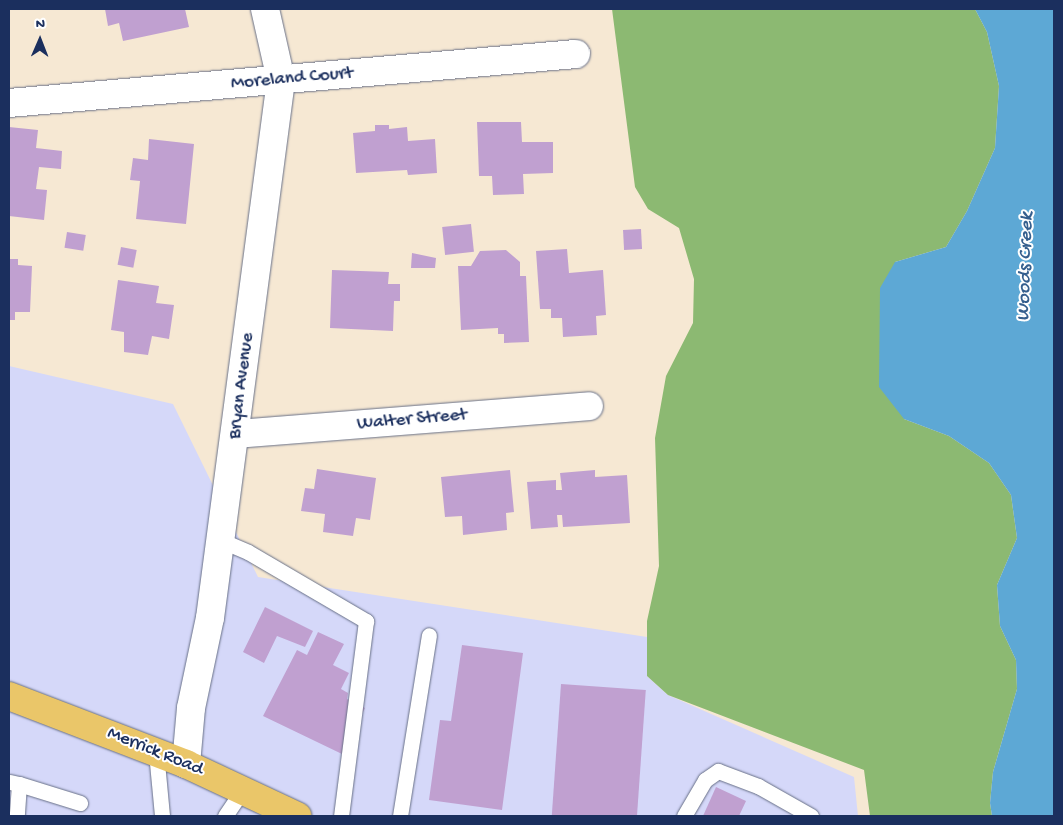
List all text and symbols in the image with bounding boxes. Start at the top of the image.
north arrow [15,15,65,65]
text: N [36,16,45,33]
street label: Moreland Court [230,62,354,96]
water label: Woods Creek [1012,212,1040,322]
street label: Bryan Avenue [224,332,260,440]
street label: Walter Street [356,404,468,436]
street label: Merrick Road [104,722,206,782]

